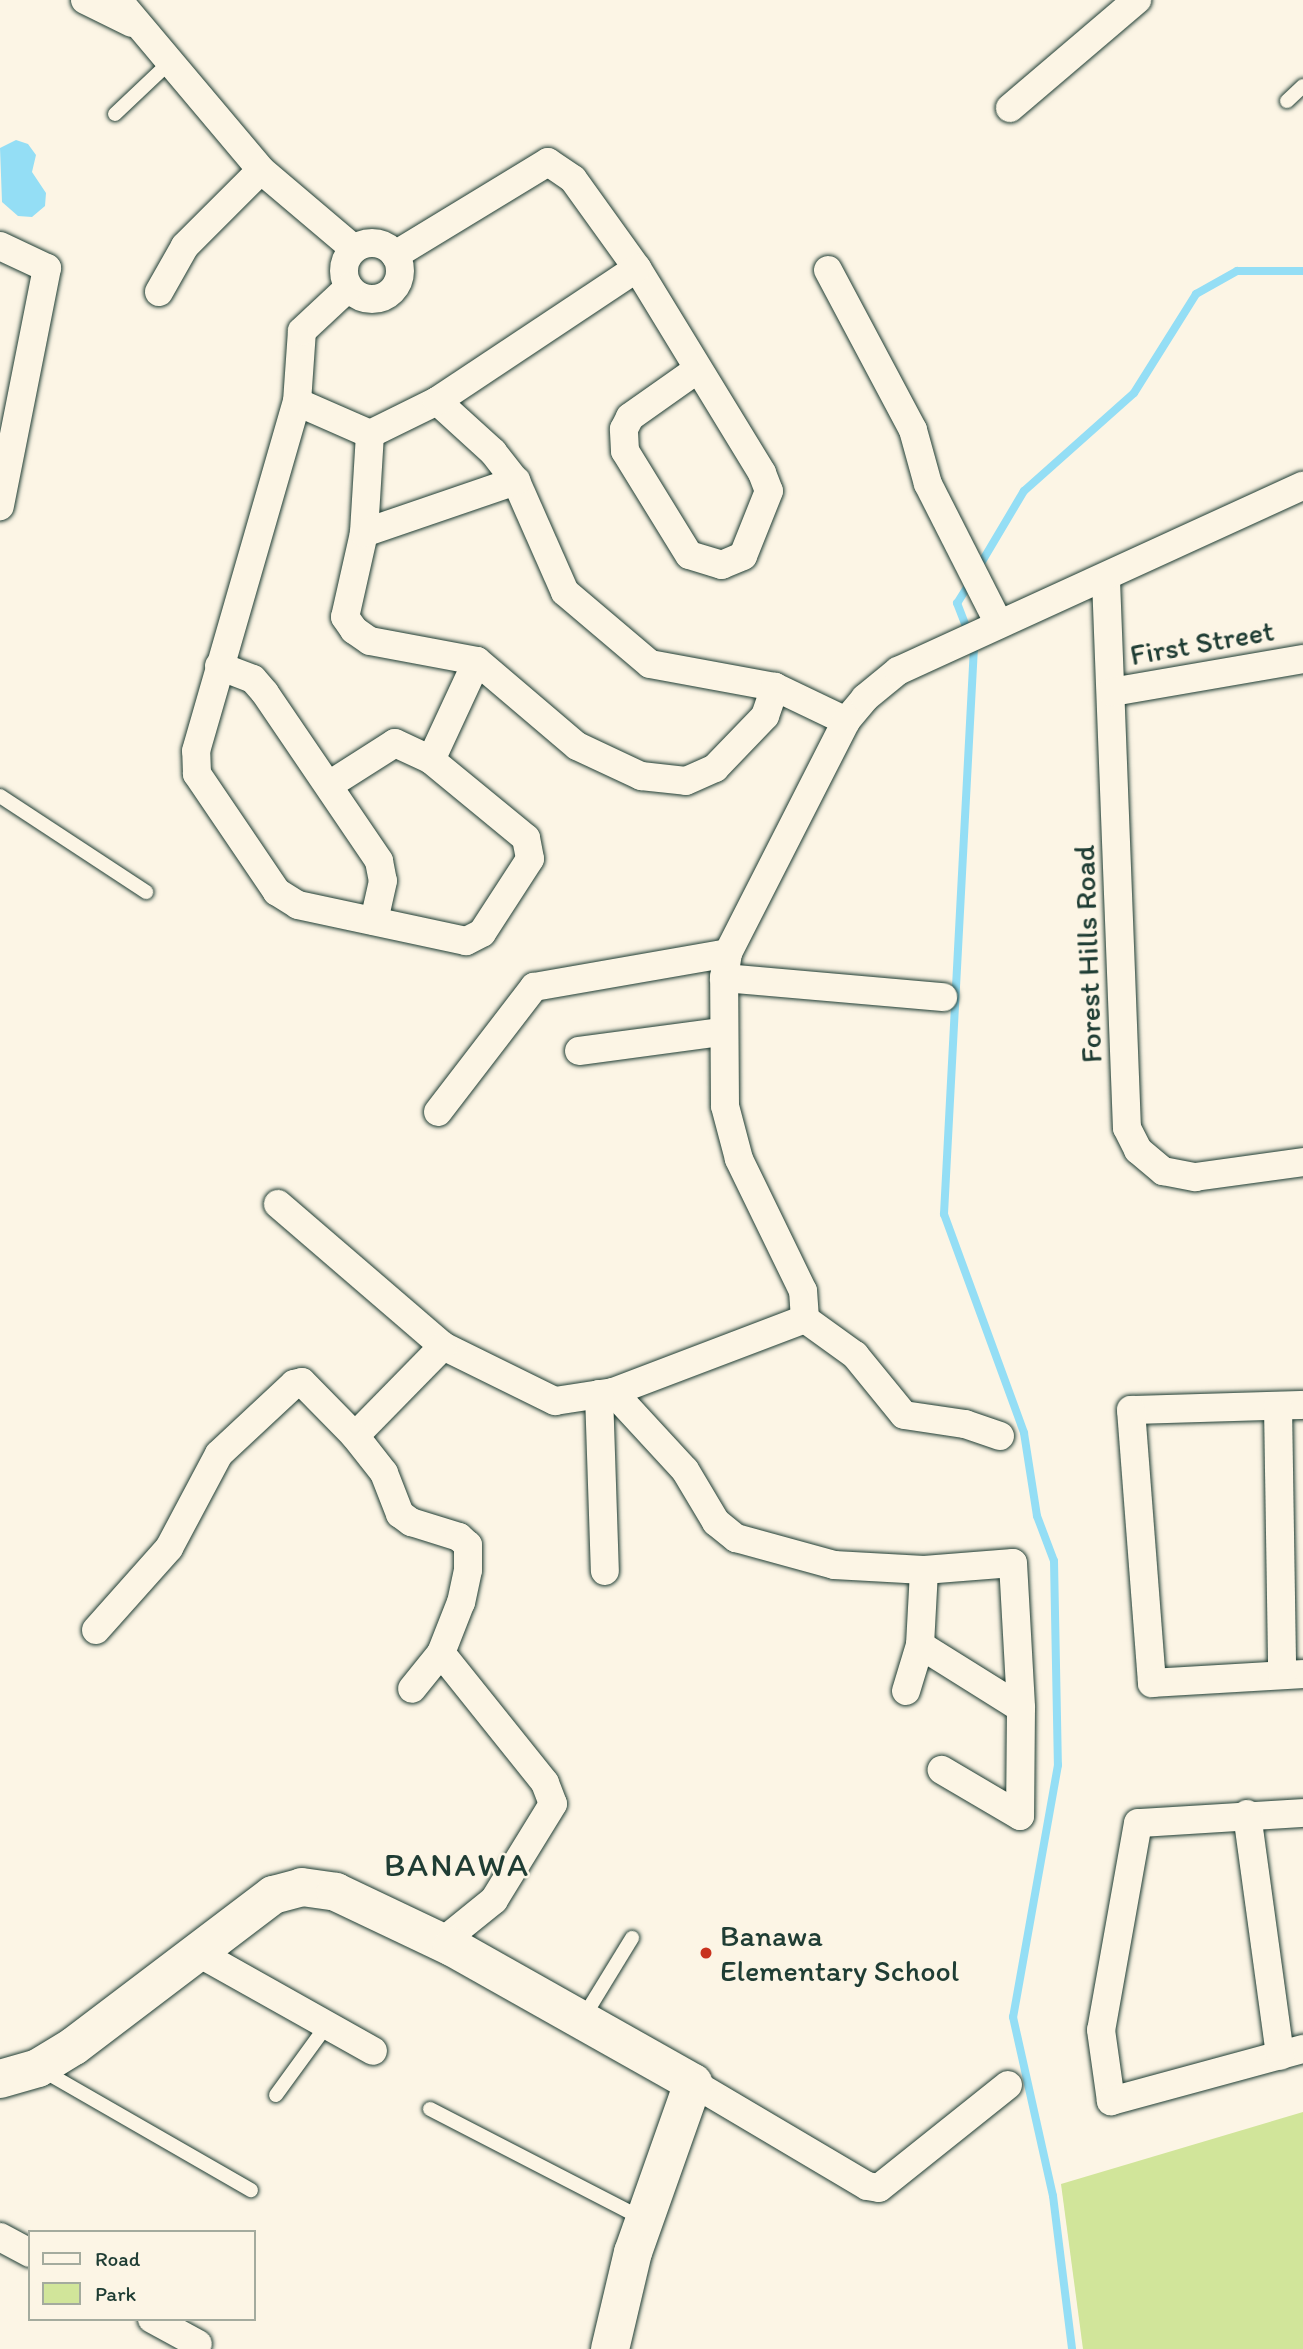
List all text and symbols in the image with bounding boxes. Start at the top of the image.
street label: First Street [1127,613,1277,673]
street label: Forest Hills Road [1066,845,1110,1063]
district label: BANAWA [384,1845,530,1885]
place label: Banawa Elementary School [720,1918,959,1988]
marker: Banawa Elementary School [698,1945,714,1961]
legend [28,2230,256,2321]
text: Road [95,2246,140,2271]
text: Park [95,2281,136,2306]

